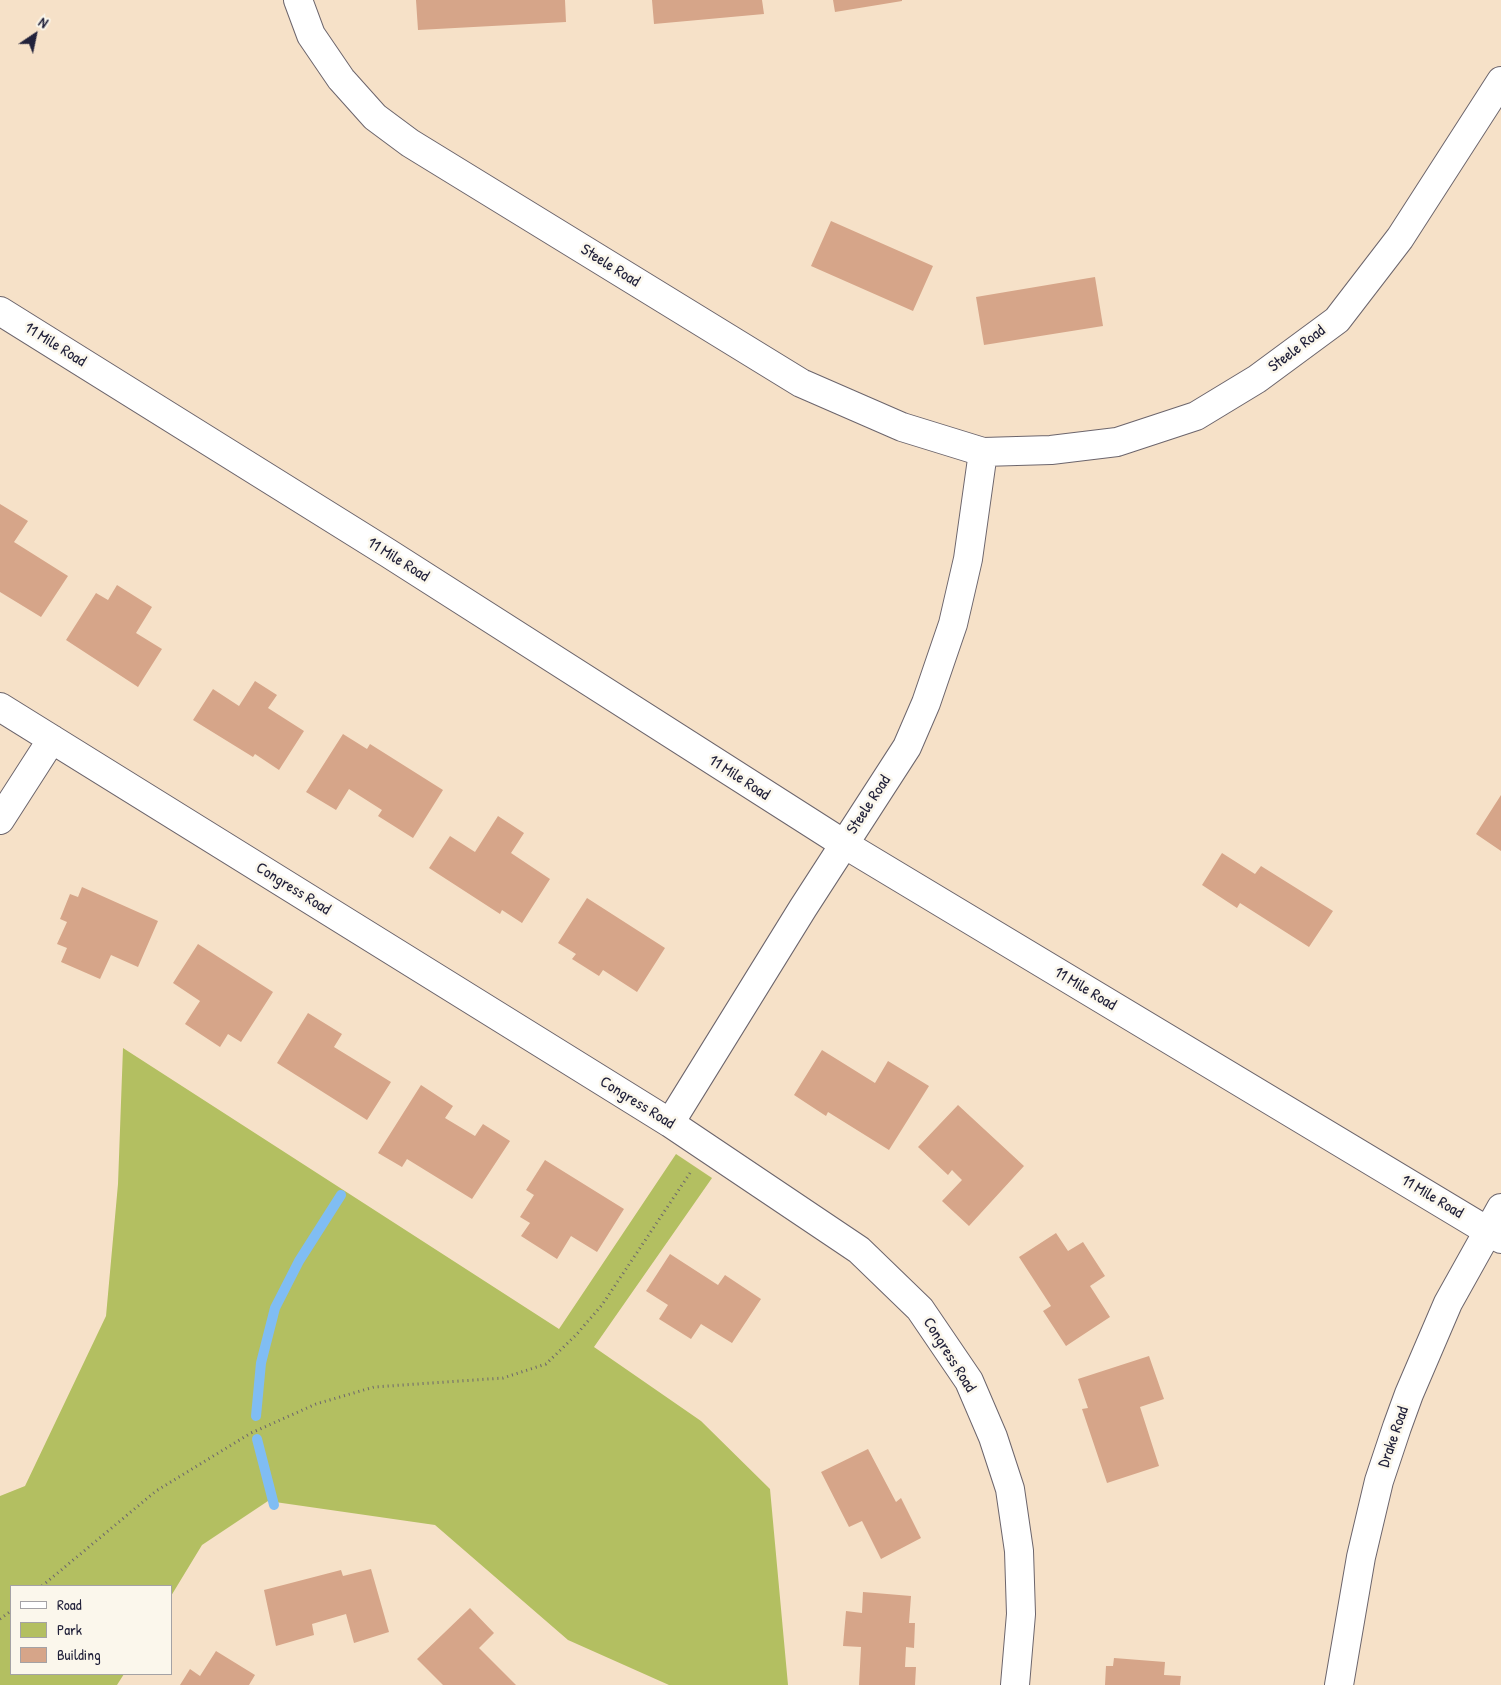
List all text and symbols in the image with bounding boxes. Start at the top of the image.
north arrow [10,10,60,60]
text: N [35,12,52,32]
street label: Steele Road [577,240,643,292]
street label: 11 Mile Road [21,319,89,371]
street label: Steele Road [1265,321,1329,377]
street label: 11 Mile Road [364,534,432,586]
street label: 11 Mile Road [705,751,773,805]
street label: Steele Road [843,772,895,838]
street label: Congress Road [252,859,334,919]
street label: 11 Mile Road [1051,963,1119,1015]
street label: Congress Road [596,1073,678,1133]
street label: 11 Mile Road [1398,1171,1466,1223]
street label: Congress Road [919,1314,979,1396]
street label: Drake Road [1375,1404,1413,1470]
legend [10,1585,172,1675]
text: Road [57,1594,82,1615]
text: Park [57,1619,82,1640]
text: Building [57,1644,101,1665]

